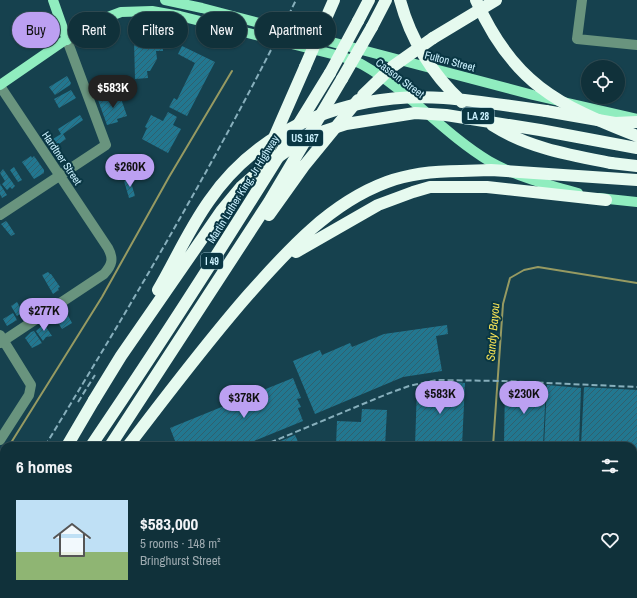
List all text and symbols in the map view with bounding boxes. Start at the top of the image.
chip: Buy [12,12,60,48]
chip: Rent [68,12,120,48]
chip: Filters [128,12,188,48]
chip: New [196,12,247,48]
chip: Apartment [255,12,336,48]
street label: Fulton Street [423,48,477,75]
street label: Casson Street [373,55,427,101]
map controls [581,60,625,104]
button: locate [581,60,625,104]
pin: $583K [85,75,141,109]
text: $583K [97,79,129,96]
road number: LA 28 [462,108,494,124]
street label: Hardtner Street [39,129,85,188]
road number: US 167 [287,130,323,146]
street label: Martin Luther King, Jr Highway [204,132,282,246]
pin: $260K [102,154,158,188]
text: $260K [114,158,146,175]
road number: I 49 [201,253,223,269]
pin: $277K [16,298,72,332]
text: $277K [28,302,60,319]
water label: Sandy Bayou [482,302,504,362]
pin: $583K [412,381,468,415]
pin: $230K [496,381,552,415]
pin: $378K [216,385,272,419]
text: $583K [424,385,456,402]
text: $230K [508,385,540,402]
text: $378K [228,389,260,406]
text: 6 homes [16,455,73,478]
icon: filters [599,455,621,477]
text: $583,000 [140,512,198,535]
icon: home [48,516,96,564]
icon: heart [599,529,621,551]
text: 5 rooms · 148 m² [140,535,221,552]
text: Bringhurst Street [140,552,221,569]

